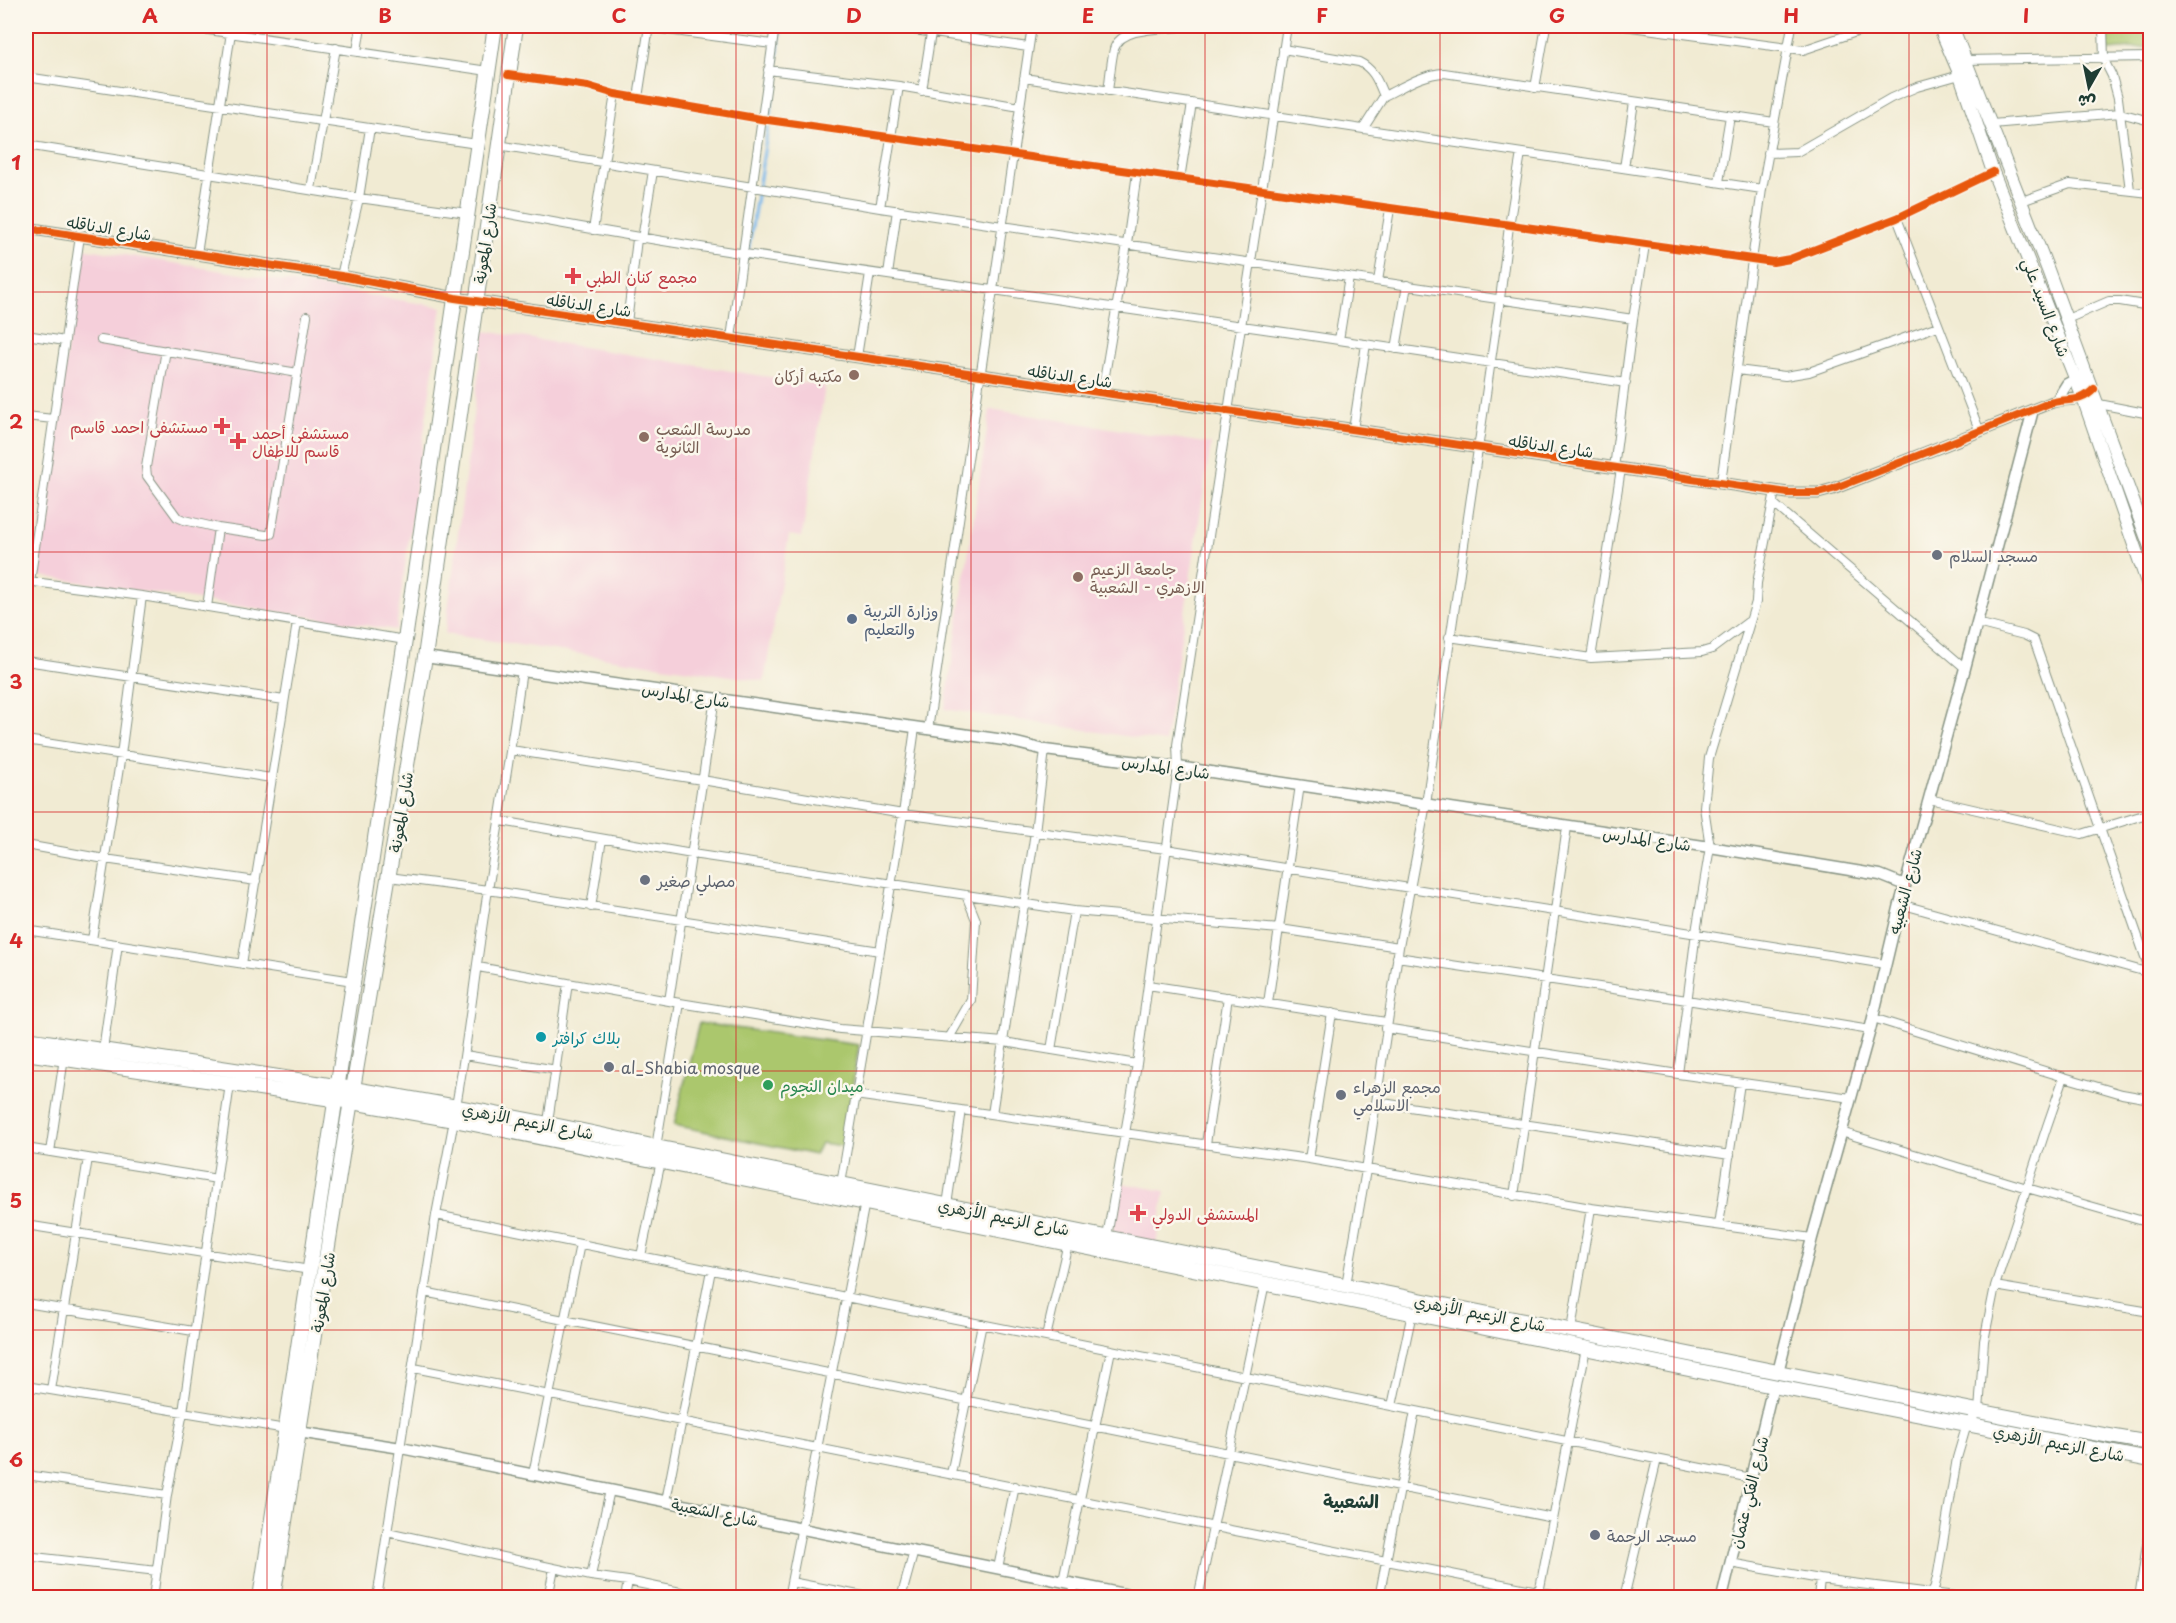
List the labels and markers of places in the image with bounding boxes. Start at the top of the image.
place label: مجمع كنان الطبي [586,264,697,292]
marker: مجمع كنان الطبي [564,267,582,285]
place label: مكتبه أركان [774,363,842,387]
marker: مكتبه أركان [847,368,861,382]
place label: مستشفى احمد قاسم [70,414,208,440]
place label: مدرسة الشعب الثانوية [656,416,751,458]
marker: مستشفى احمد قاسم [213,417,231,435]
place label: مستشفى أحمد قاسم للاطفال [252,420,349,464]
marker: مدرسة الشعب الثانوية [637,430,651,444]
marker: مستشفى أحمد قاسم للاطفال [229,432,247,450]
place label: مسجد السلام [1949,543,2038,569]
marker: مسجد السلام [1930,548,1944,562]
place label: جامعة الزعيم الازهري - الشعبية [1090,556,1205,599]
marker: جامعة الزعيم الازهري - الشعبية [1071,570,1085,584]
place label: وزارة التربية والتعليم [864,598,938,642]
marker: وزارة التربية والتعليم [845,612,859,626]
place label: مصلي صغير [655,868,735,896]
marker: مصلي صغير [638,873,652,887]
place label: بلاك كرافتر [551,1025,621,1049]
marker: بلاك كرافتر [534,1030,548,1044]
place label: al_Shabia mosque [621,1055,761,1079]
marker: al_Shabia mosque [602,1060,616,1074]
place label: ميدان النجوم [780,1073,864,1099]
place label: مجمع الزهراء الاسلامي [1353,1074,1441,1120]
marker: ميدان النجوم [761,1078,775,1092]
marker: مجمع الزهراء الاسلامي [1334,1088,1348,1102]
place label: المستشفى الدولي [1152,1201,1259,1229]
marker: المستشفى الدولي [1129,1204,1147,1222]
place label: مسجد الرحمة [1607,1523,1697,1547]
marker: مسجد الرحمة [1588,1528,1602,1542]

